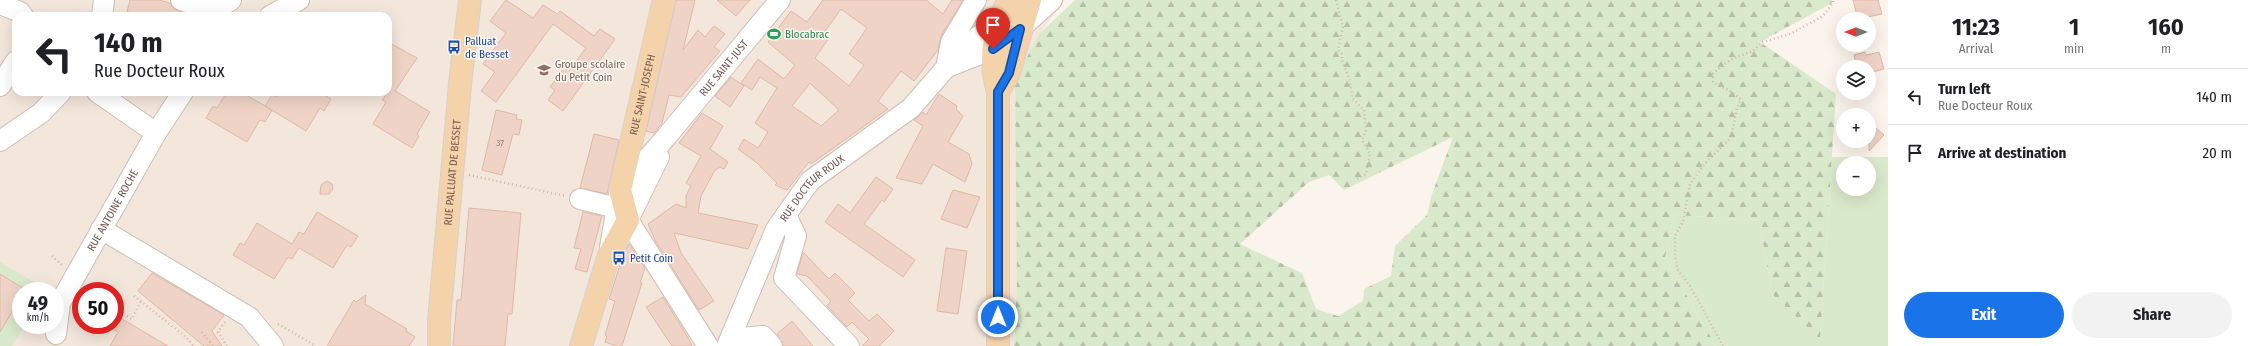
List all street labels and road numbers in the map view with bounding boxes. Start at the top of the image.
street label: RUE SAINT-JUST [697,37,752,99]
street label: RUE SAINT-JOSEPH [627,53,658,136]
street label: RUE PALLUAT DE BESSET [441,118,464,226]
street label: RUE DOCTEUR ROUX [777,152,848,224]
street label: RUE ANTOINE ROCHE [85,167,141,254]

